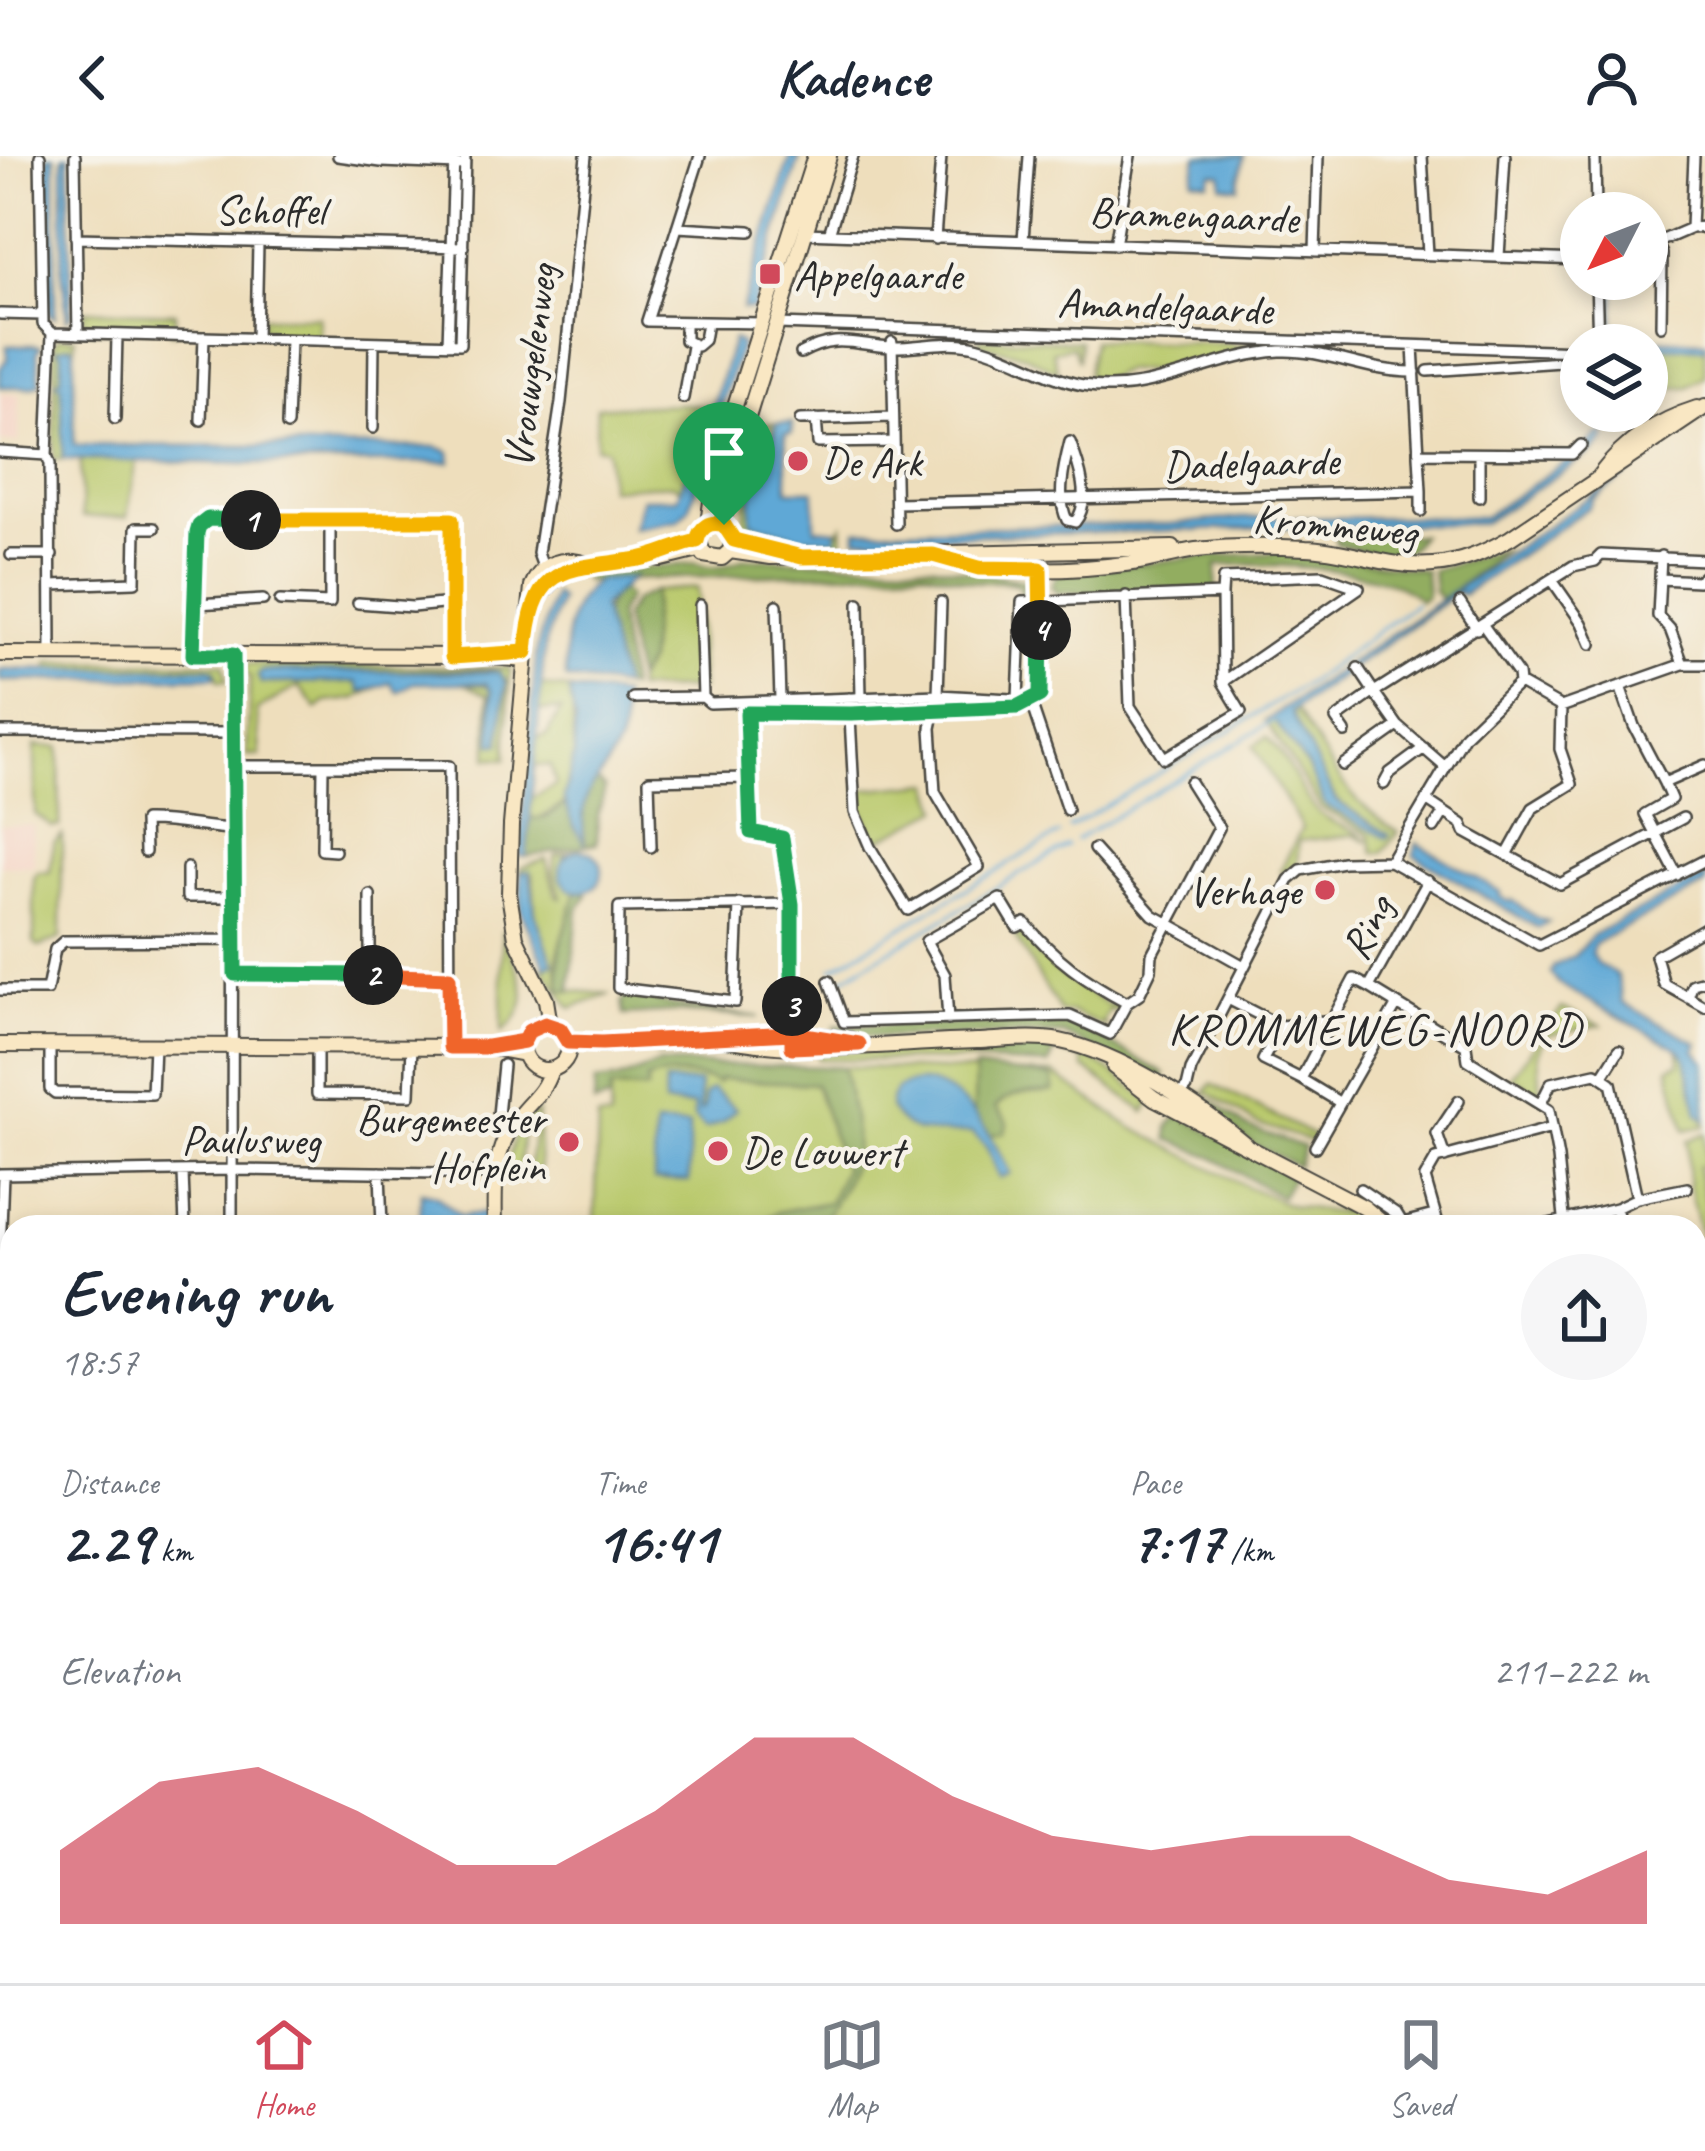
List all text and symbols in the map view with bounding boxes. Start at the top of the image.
text: Kadence [776,44,929,112]
icon: back [60,45,126,111]
icon: person [1579,45,1645,111]
street label: Schoffel [215,184,332,237]
street label: Bramengaarde [1089,185,1302,246]
north arrow [1560,192,1668,300]
map controls [1560,192,1668,432]
place label: Appelgaarde [794,249,965,302]
street label: Vrouwgelenweg [492,259,570,471]
marker: Appelgaarde [757,261,783,287]
street label: Amandelgaarde [1057,276,1276,337]
button: layers [1560,324,1668,432]
pin [673,402,775,525]
icon: arrive [691,420,757,486]
street label: Dadelgaarde [1162,434,1342,493]
place label: De Ark [822,436,924,489]
marker: De Ark [785,448,811,474]
pin: 1 [221,490,281,550]
street label: Krommeweg [1251,492,1422,559]
text: 1 [244,499,258,541]
pin: 4 [1011,600,1071,660]
text: 4 [1034,609,1048,651]
place label: Verhage [1188,865,1303,918]
marker: Verhage [1312,877,1338,903]
street label: Ring [1329,884,1407,968]
pin: 2 [343,945,403,1005]
text: 2 [366,954,380,996]
pin: 3 [762,976,822,1036]
text: 3 [785,985,799,1027]
district label: KROMMEWEG-NOORD [1168,1001,1585,1058]
place label: Burgemeester Hofplein [356,1093,548,1194]
street label: Paulusweg [182,1114,323,1167]
place label: De Louwert [742,1126,908,1179]
marker: Burgemeester Hofplein [556,1129,582,1155]
marker: De Louwert [705,1138,731,1164]
text: Evening run [60,1251,330,1334]
button: share [1521,1254,1647,1380]
text: 18:57 [60,1338,138,1387]
text: Distance [60,1462,158,1504]
text: Time [595,1462,646,1504]
text: Pace [1130,1462,1181,1504]
text: 2.29 [60,1504,152,1580]
text: 16:41 [595,1504,716,1580]
text: 7:17 [1130,1504,1222,1580]
text: km [152,1530,192,1572]
text: /km [1222,1530,1274,1572]
text: Elevation [60,1647,180,1696]
text: 211–222 m [1493,1647,1647,1696]
tab: Home [251,2012,317,2126]
tab: Map [819,2012,885,2126]
tab: Saved [1388,2012,1454,2126]

